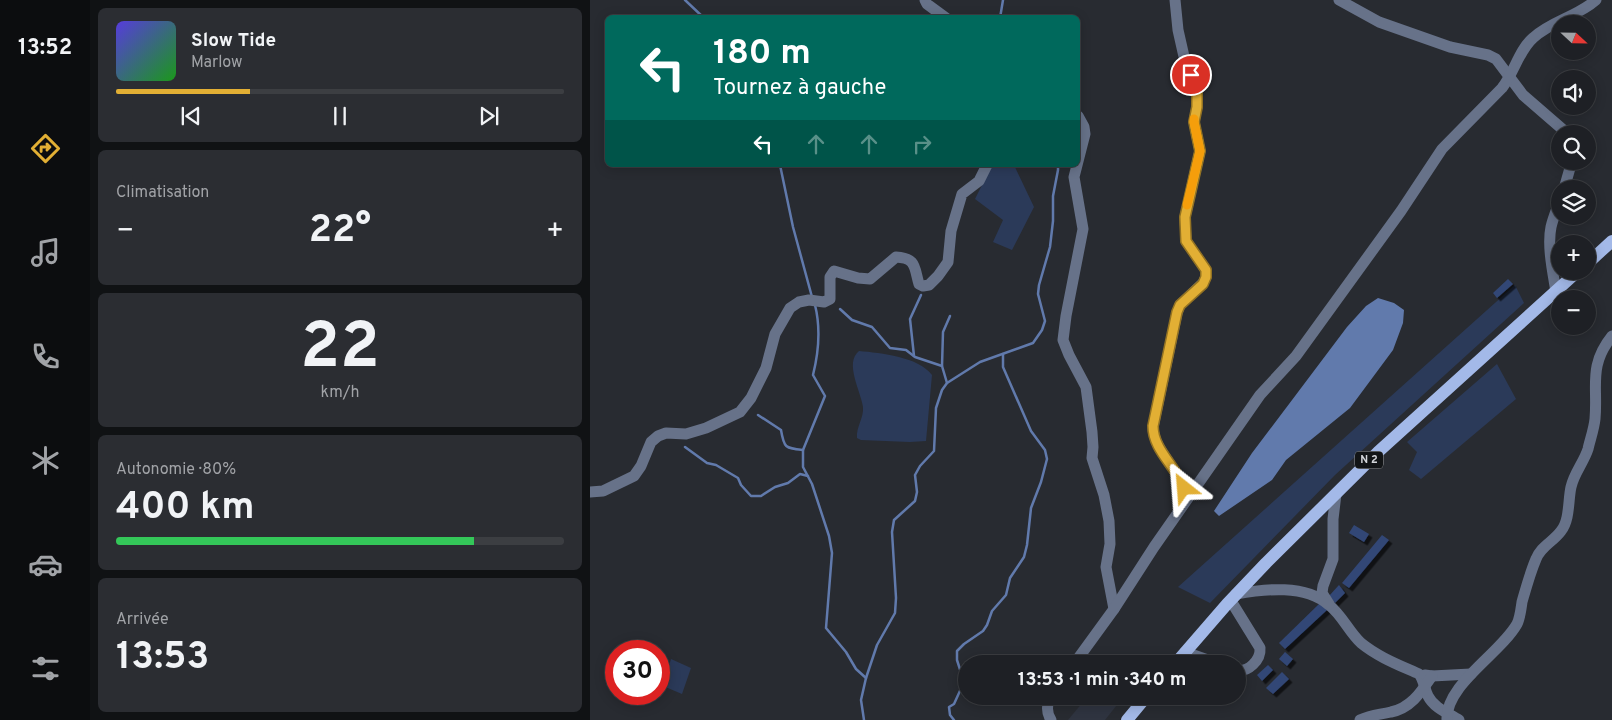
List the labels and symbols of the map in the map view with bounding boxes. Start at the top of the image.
north arrow [1551,15,1596,60]
pin [1170,54,1212,96]
road number: N 2 [1355,452,1383,468]
position arrow [1157,461,1209,513]
speed limit sign: 30 [605,640,670,705]

